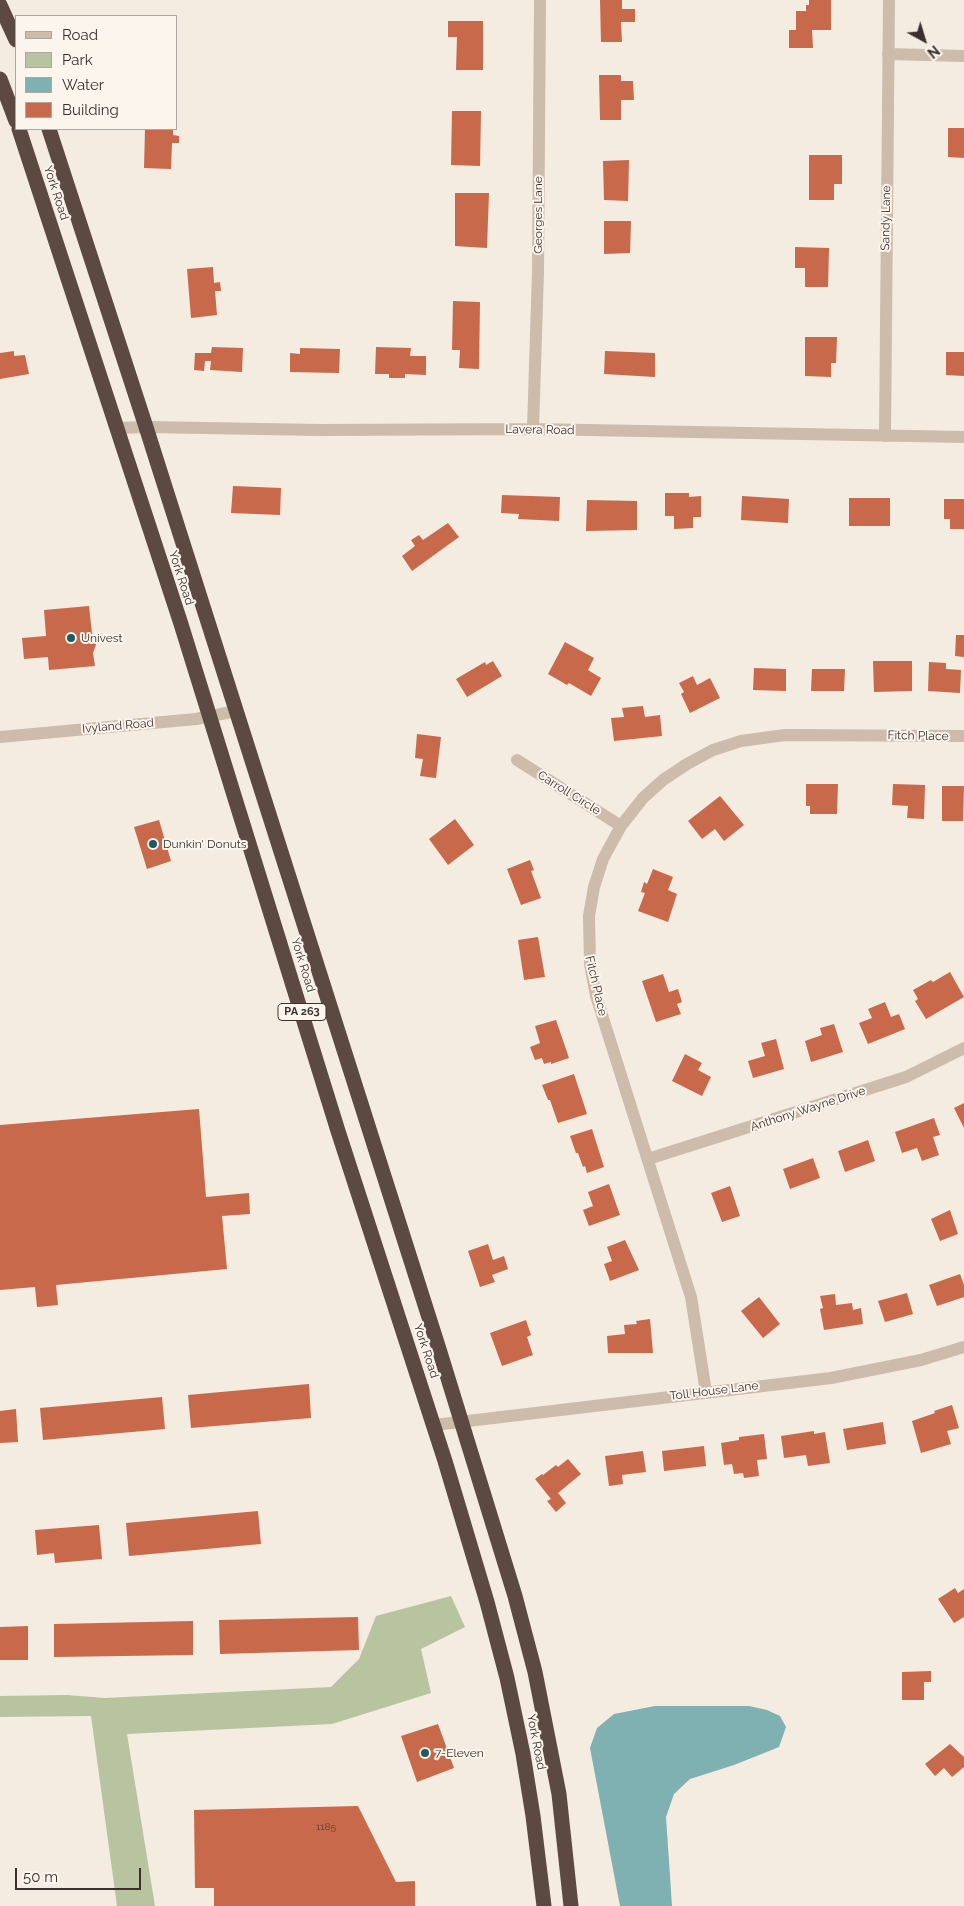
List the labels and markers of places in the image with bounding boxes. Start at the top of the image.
place label: Univest [81,631,123,645]
marker: Univest [65,632,77,644]
place label: Dunkin' Donuts [163,837,247,851]
marker: Dunkin' Donuts [147,838,159,850]
place label: 7-Eleven [435,1746,484,1760]
marker: 7-Eleven [419,1747,431,1759]

